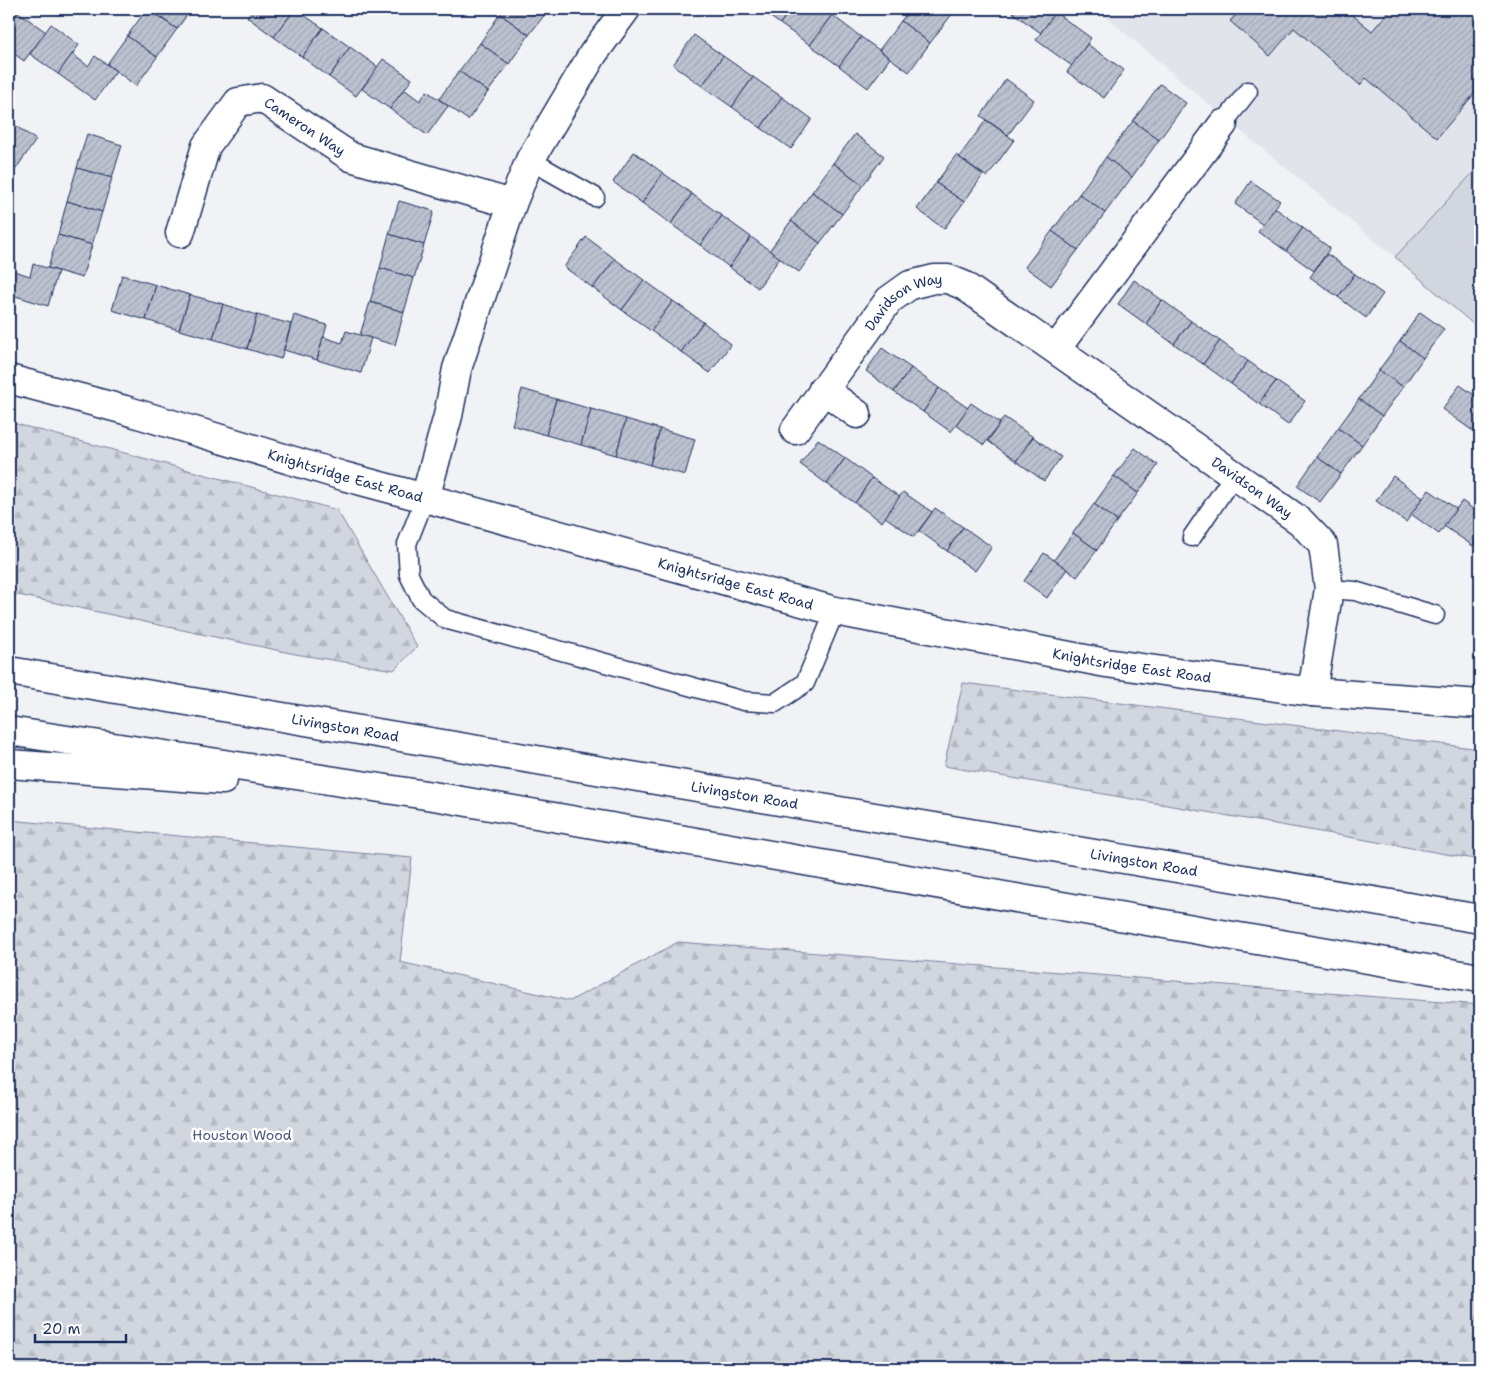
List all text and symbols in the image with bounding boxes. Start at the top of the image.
street label: Cameron Way [261,93,349,160]
street label: Davidson Way [861,270,943,334]
street label: Knightsridge East Road [266,445,425,506]
street label: Davidson Way [1208,453,1296,522]
street label: Knightsridge East Road [656,554,816,614]
street label: Knightsridge East Road [1051,644,1213,687]
street label: Livingston Road [290,710,400,746]
street label: Livingston Road [690,777,800,813]
street label: Livingston Road [1089,844,1199,880]
park label: Houston Wood [192,1126,292,1144]
scale bar [35,1312,126,1344]
text: 20 m [42,1319,81,1339]

